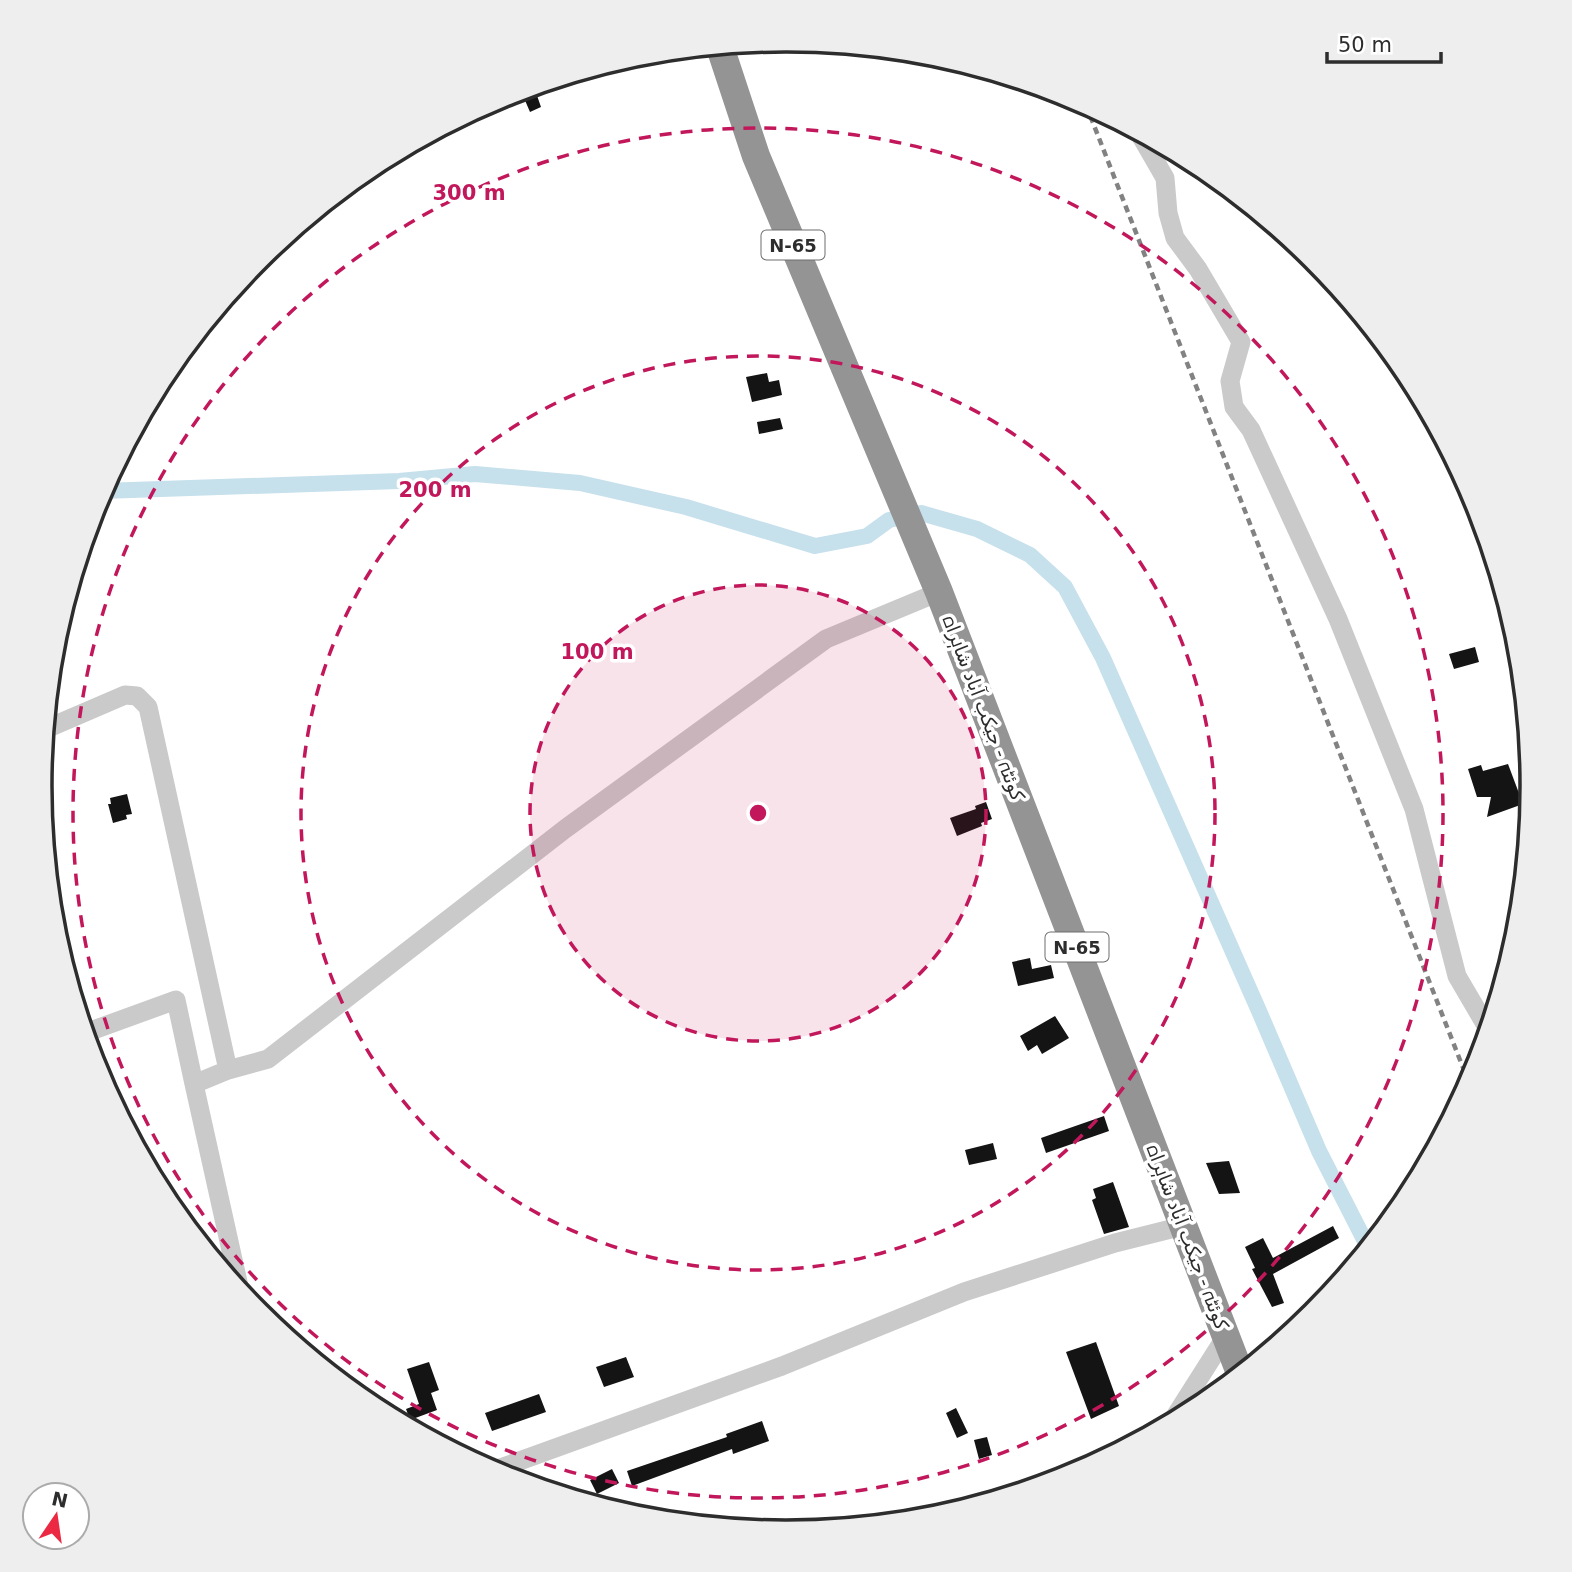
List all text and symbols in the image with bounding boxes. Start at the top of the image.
scale bar [1327,21,1441,65]
text: 50 m [1338,33,1392,57]
text: 300 m [432,181,506,205]
road number: N-65 [762,230,824,260]
text: 200 m [398,478,472,502]
street label: کوئٹہ - جیکب آباد شاہراہ [937,612,1031,805]
text: 100 m [560,640,634,664]
centre of rings [746,801,770,825]
road number: N-65 [1046,932,1108,962]
street label: کوئٹہ - جیکب آباد شاہراہ [1141,1141,1235,1334]
north arrow [21,1481,91,1551]
text: N [50,1487,70,1512]

